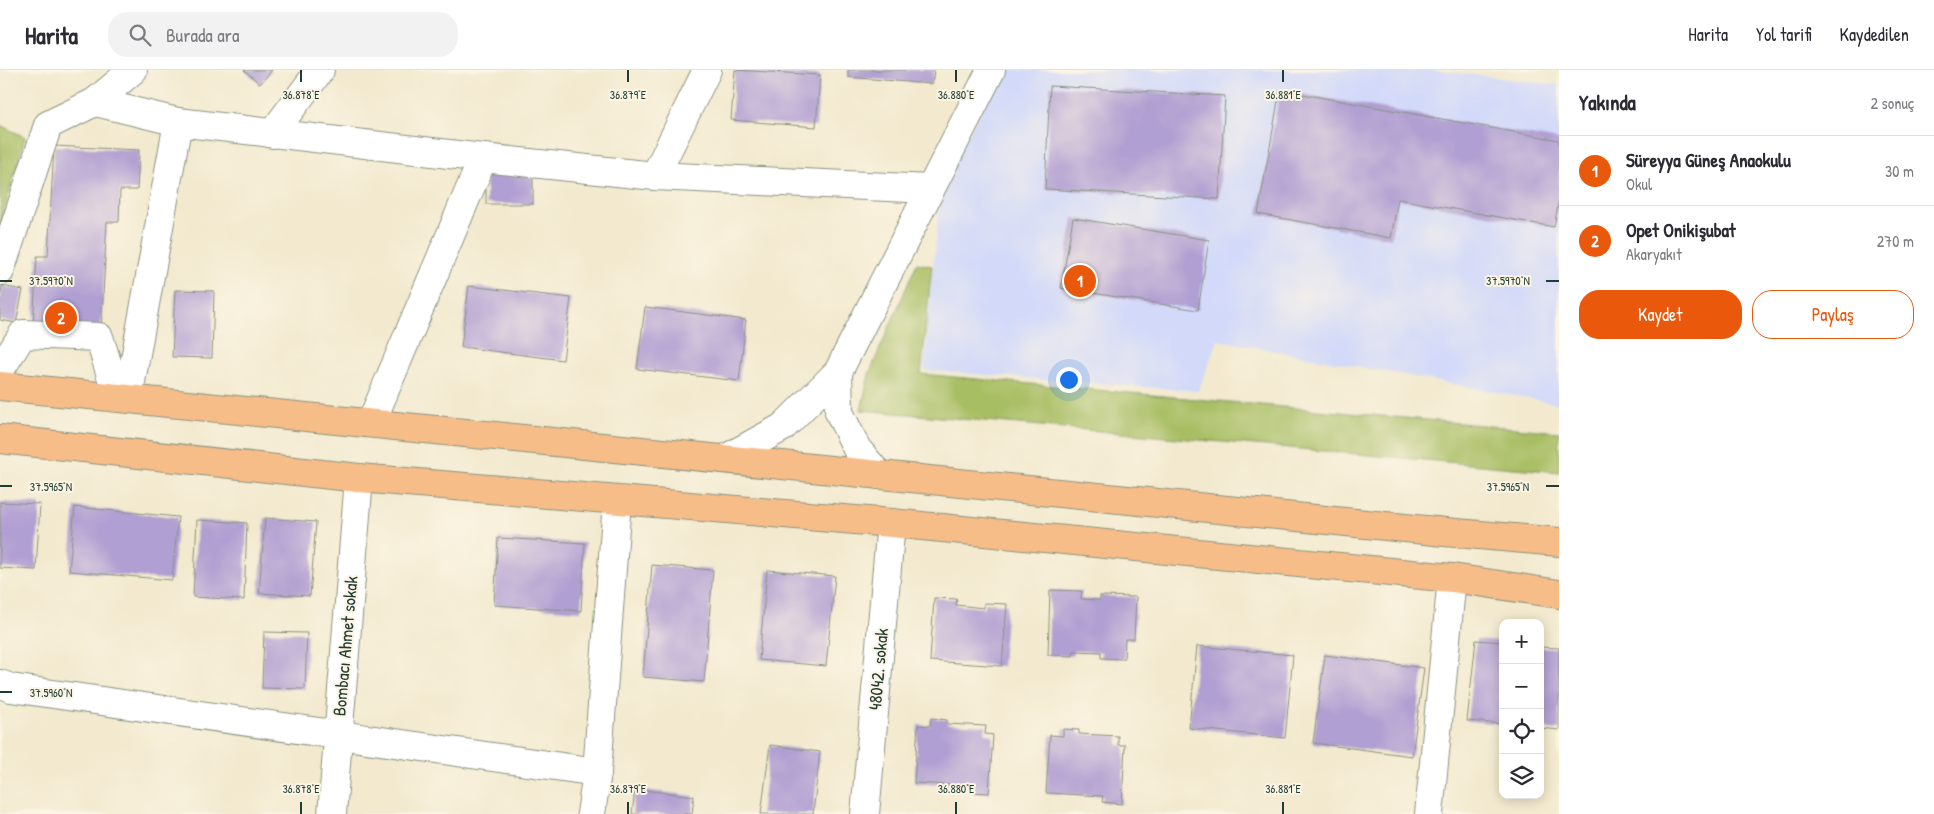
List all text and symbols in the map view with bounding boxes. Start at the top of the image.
search box [108,12,458,57]
text: Harita [25,19,78,51]
icon: search [126,21,154,49]
text: Burada ara [166,22,239,48]
text: Harita [1688,22,1728,47]
text: Yol tarifi [1756,22,1812,47]
text: Kaydedilen [1840,22,1909,47]
text: 36.878°E [282,86,320,103]
text: 36.879°E [610,86,647,103]
text: 36.880°E [938,86,975,103]
text: 36.881°E [1265,86,1301,103]
text: Yakında [1579,88,1636,117]
text: 2 sonuç [1870,92,1914,114]
text: Süreyya Güneş Anaokulu [1626,147,1791,173]
text: 1 [1592,160,1598,182]
text: 30 m [1885,160,1914,182]
text: Okul [1626,173,1652,195]
text: Opet Onikişubat [1626,217,1735,243]
text: 2 [1591,230,1599,252]
text: 270 m [1877,230,1914,252]
text: Akaryakıt [1626,243,1682,265]
pin: 1 [1064,262,1096,300]
text: 37.5970°N [29,272,73,289]
text: 37.5970°N [1486,272,1530,289]
button: Kaydet [1579,290,1742,339]
button: Paylaş [1752,290,1914,339]
pin: 2 [45,299,77,337]
your location [1056,367,1082,393]
text: 37.5965°N [30,478,72,495]
text: 37.5965°N [1487,478,1529,495]
street label: Bombacı Ahmet sokak [326,574,364,717]
map controls [1499,619,1544,799]
button: + [1499,619,1544,664]
street label: 48042. sokak [862,627,894,711]
button: − [1499,664,1544,709]
text: 37.5960°N [30,684,72,701]
button: locate [1499,709,1544,754]
button: layers [1499,754,1544,799]
text: 36.878°E [282,780,320,797]
text: 36.879°E [610,780,647,797]
text: 36.880°E [938,780,975,797]
text: 36.881°E [1265,780,1301,797]

